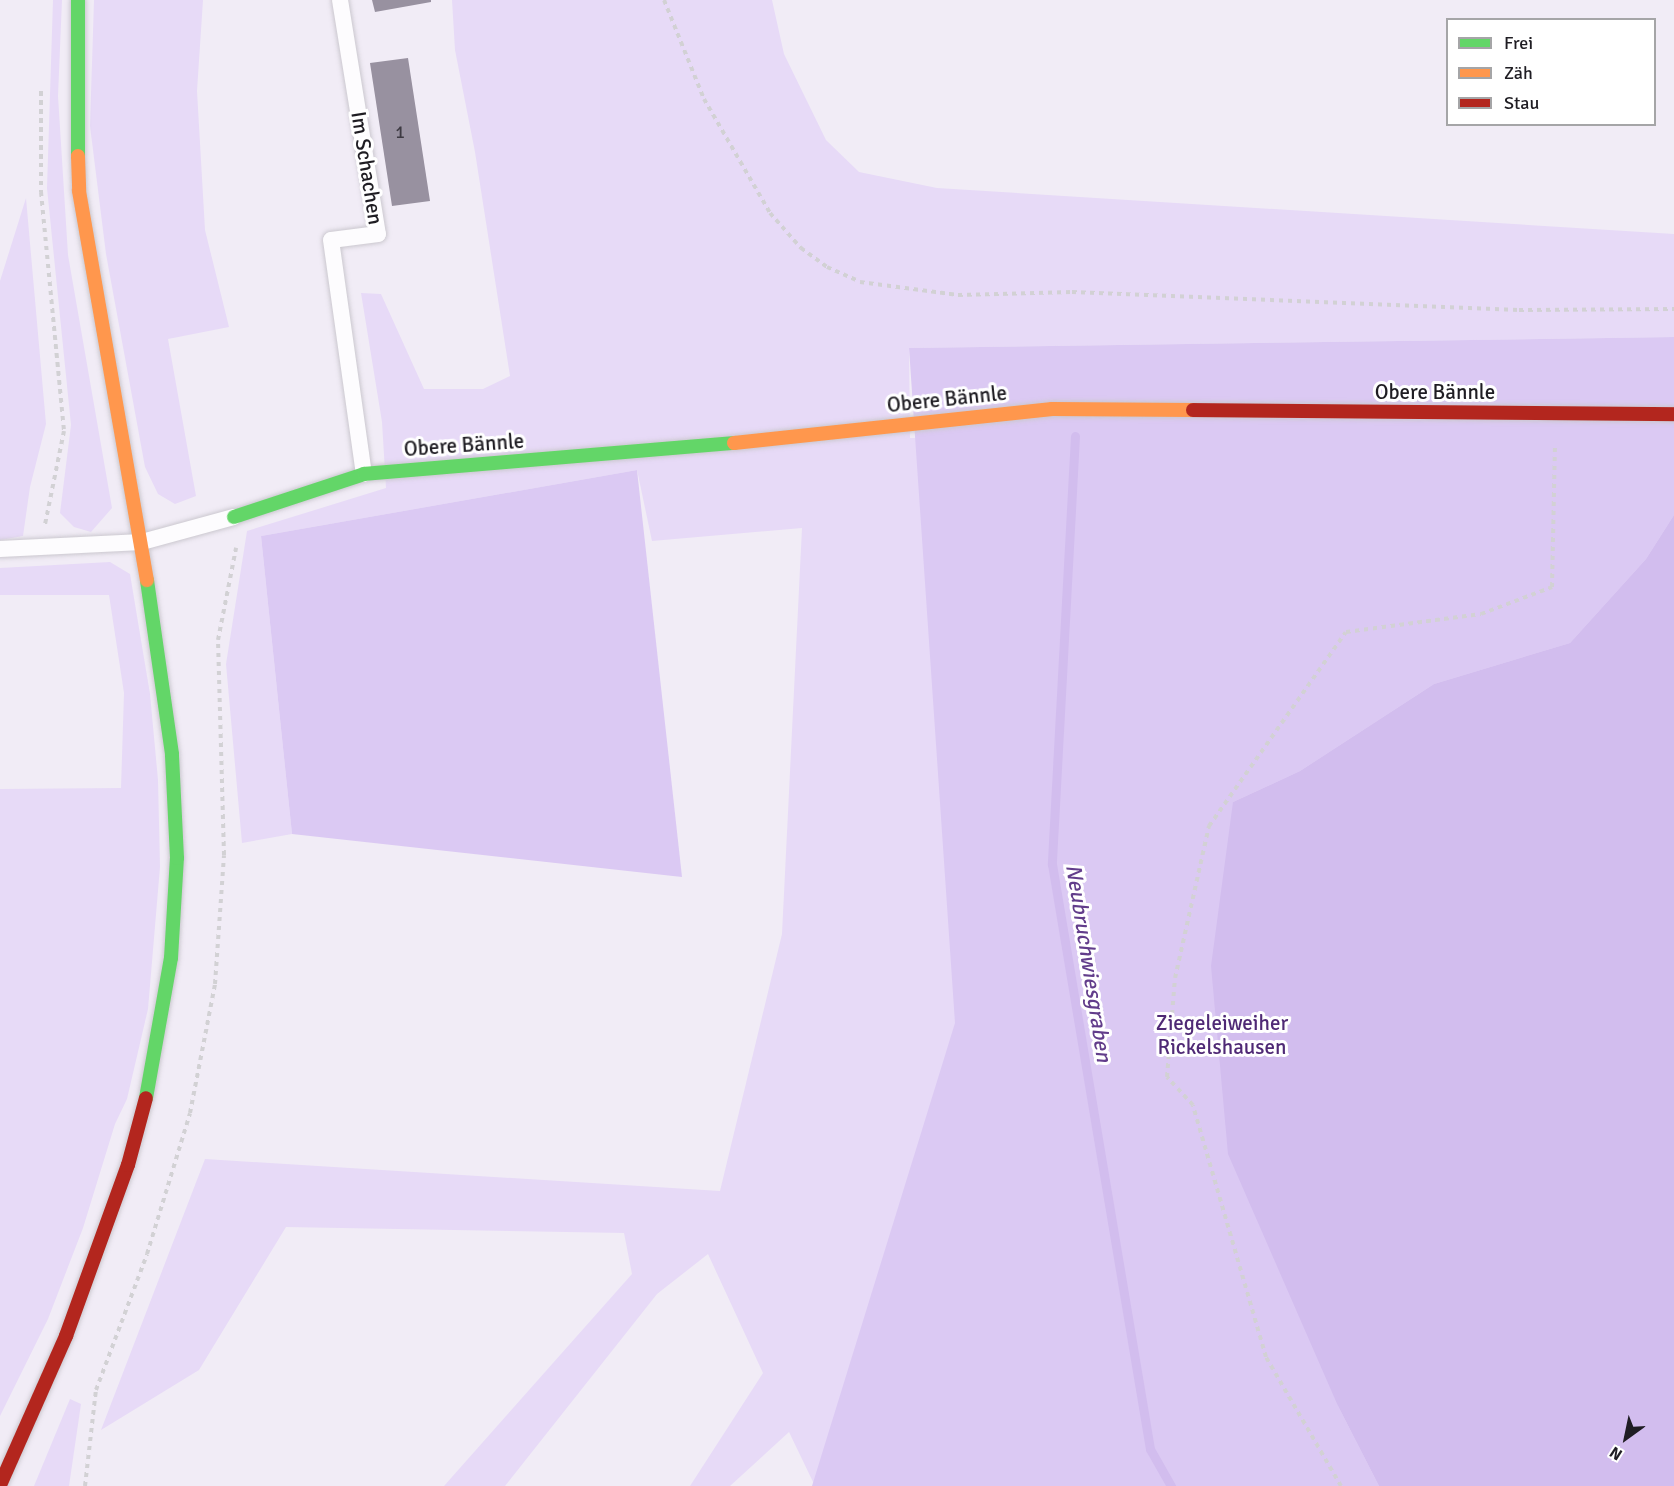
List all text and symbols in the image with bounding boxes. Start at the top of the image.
legend [1446,18,1656,126]
text: Frei [1504,32,1533,54]
text: Zäh [1504,62,1533,84]
text: Stau [1504,92,1539,114]
street label: Im Schachen [346,110,388,226]
house number: 1 [395,121,405,143]
street label: Obere Bännle [1375,379,1495,405]
street label: Obere Bännle [886,380,1008,418]
street label: Obere Bännle [403,428,525,462]
water label: Neubruchwiesgraben [1060,862,1118,1064]
park label: Ziegeleiweiher Rickelshausen [1156,1010,1288,1060]
north arrow [1596,1408,1656,1468]
text: N [1606,1442,1626,1465]

